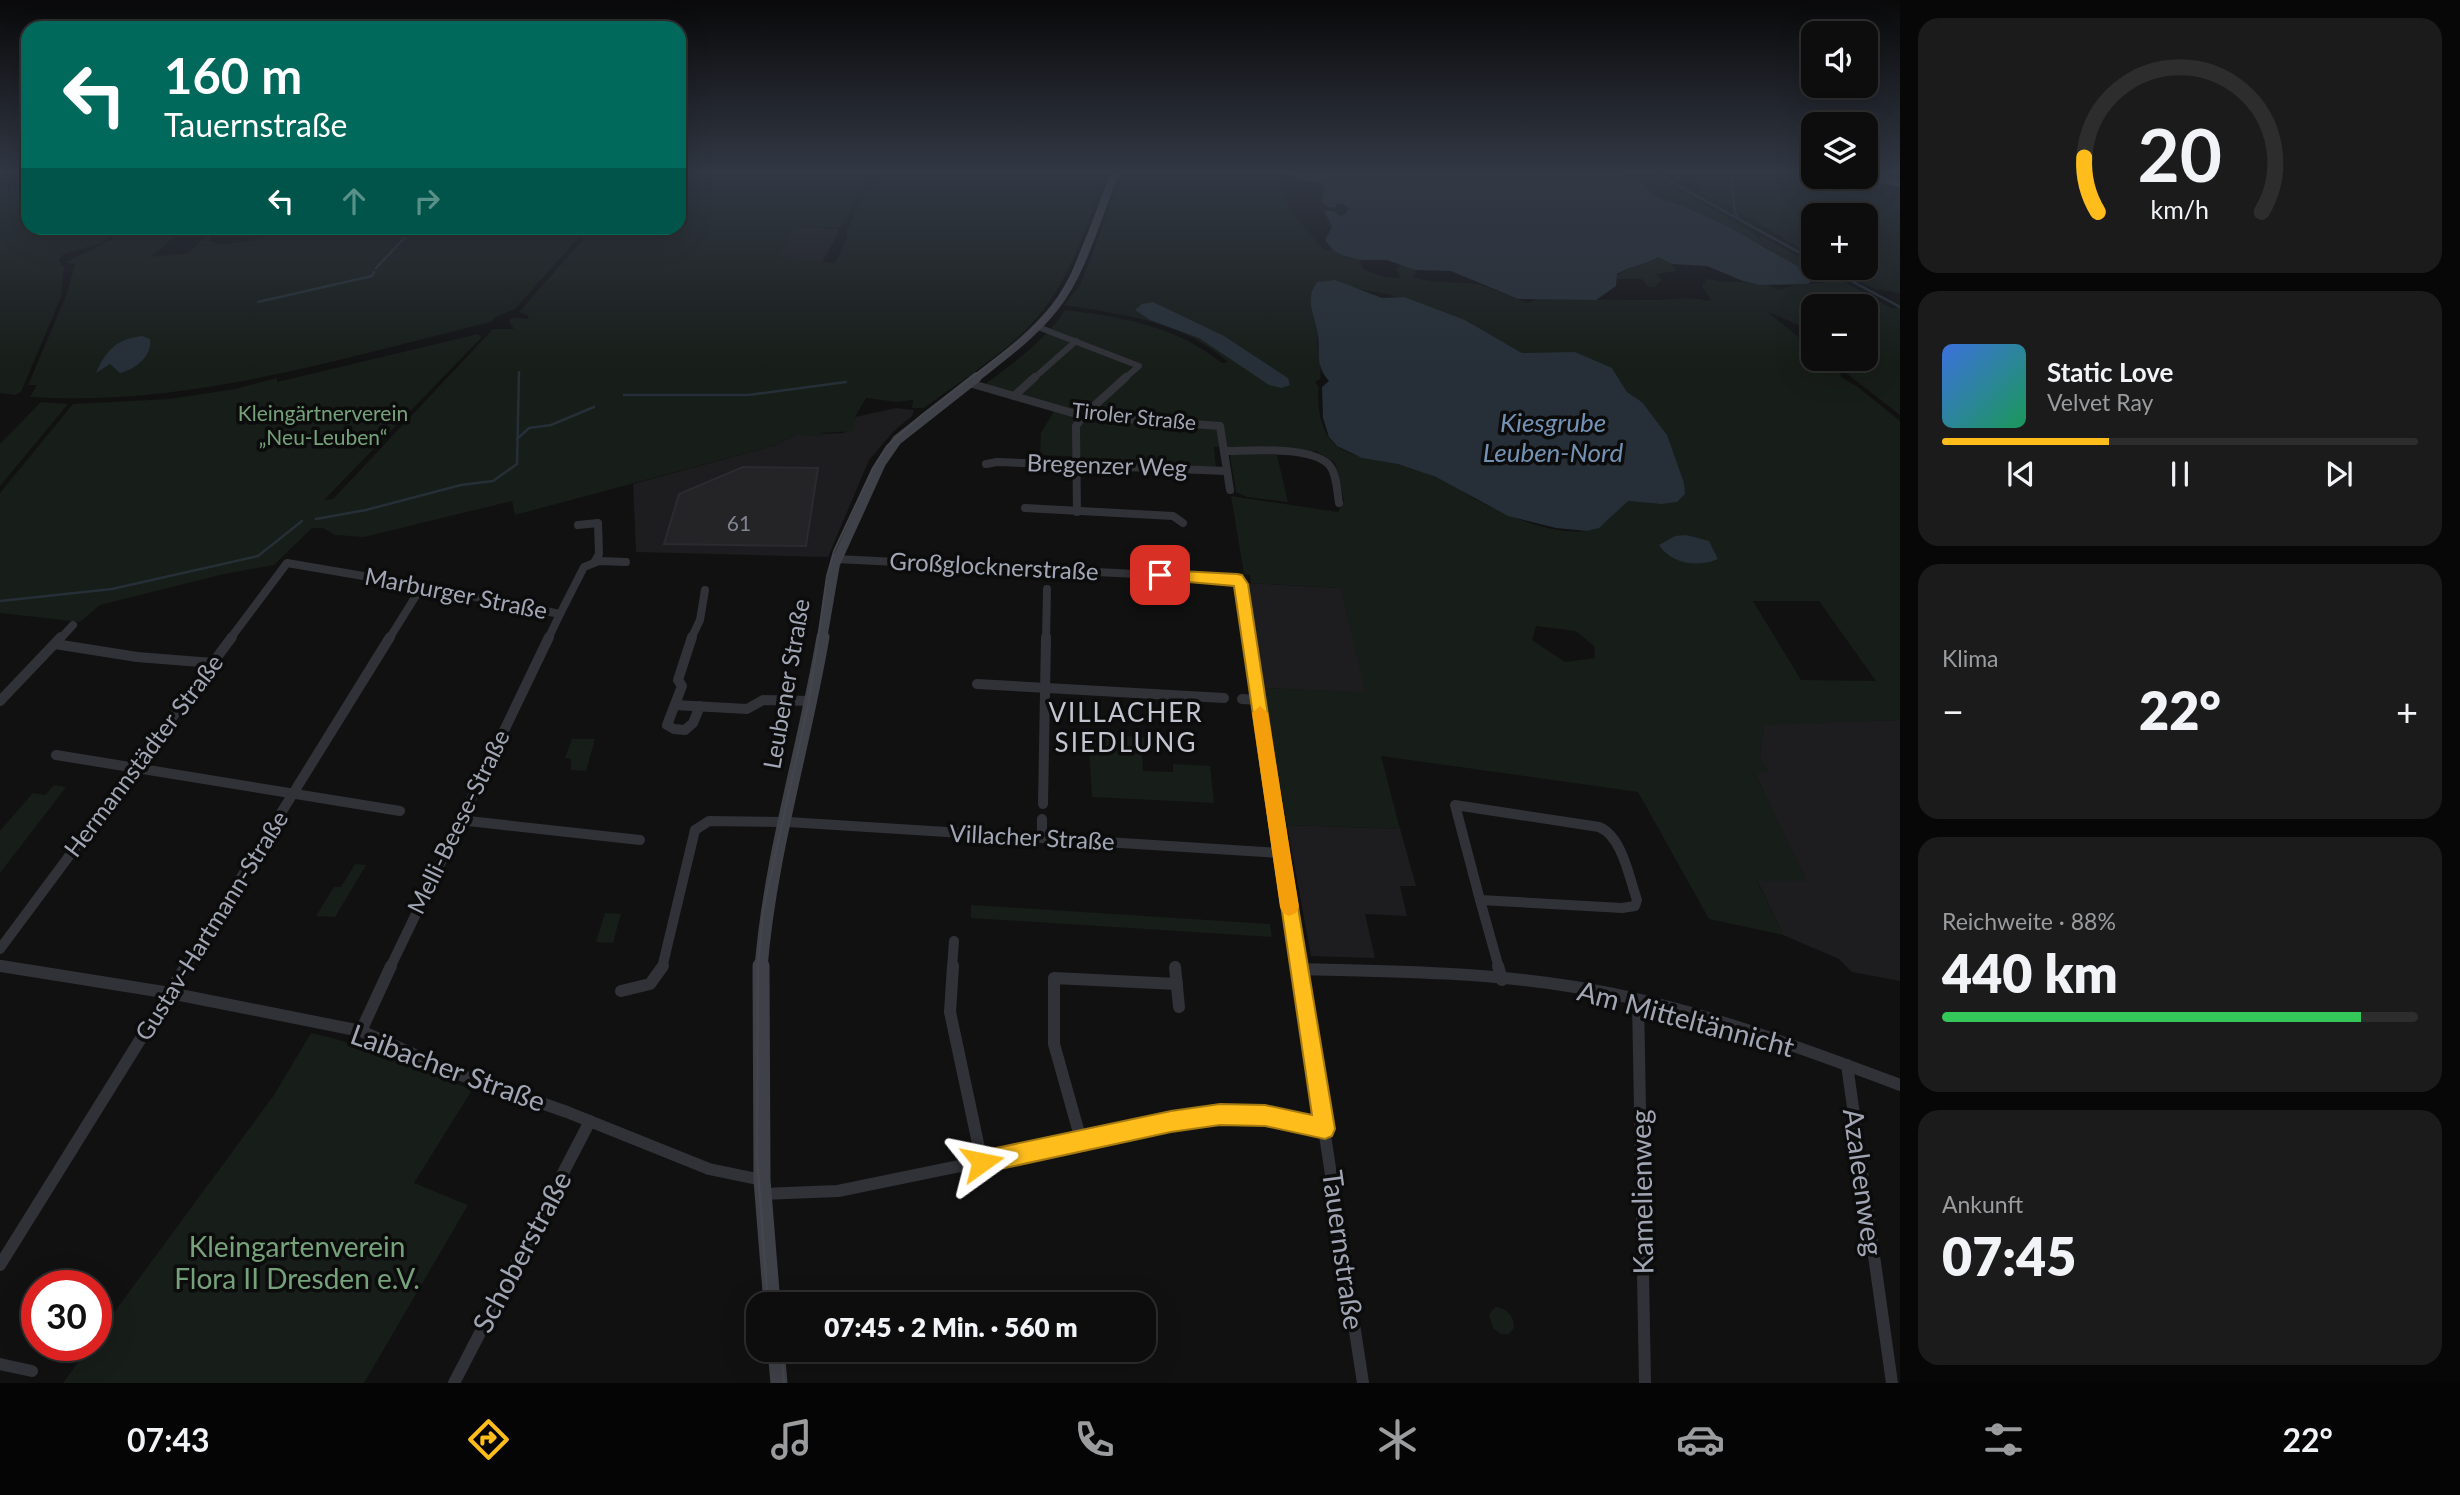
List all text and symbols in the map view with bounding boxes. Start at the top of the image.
map controls [1801,21,1878,371]
button: sound [1801,21,1878,98]
text: 160 m [164,46,302,104]
icon: left [49,49,140,140]
text: Tauernstraße [164,105,347,144]
text: 20 [2138,110,2222,198]
button: layers [1801,112,1878,189]
icon: left [262,182,300,220]
icon: ahead [335,182,373,220]
icon: right [408,182,446,220]
text: km/h [2151,193,2209,223]
button: + [1801,203,1878,280]
button: − [1801,294,1878,371]
text: Static Love [2047,356,2174,388]
text: Velvet Ray [2047,388,2153,416]
street label: Tiroler Straße [1071,397,1197,434]
park label: Kleingärtnerverein „Neu-Leuben“ [238,400,408,449]
water label: Kiesgrube Leuben-Nord [1483,406,1623,468]
street label: Bregenzer Weg [1026,447,1188,482]
icon: previous [2002,455,2040,493]
icon: pause [2161,455,2199,493]
icon: next [2320,455,2358,493]
house number: 61 [727,510,751,535]
pin [1130,545,1190,605]
street label: Großglocknerstraße [889,546,1099,585]
icon: arrive [1141,556,1179,594]
street label: Marburger Straße [363,561,550,624]
street label: Leubener Straße [756,596,815,771]
text: Klima [1942,644,1999,672]
street label: Hermannstädter Straße [57,648,228,862]
text: 22° [2139,679,2221,741]
text: − [1942,688,1964,734]
text: + [2396,688,2418,734]
district label: VILLACHER SIEDLUNG [1048,696,1204,758]
street label: Melli-Beese-Straße [400,724,515,918]
street label: Gustav-Hartmann-Straße [128,805,293,1045]
street label: Villacher Straße [949,818,1115,855]
text: Reichweite · 88% [1942,907,2116,935]
text: 440 km [1942,942,2118,1004]
street label: Am Mitteltännicht [1574,973,1798,1063]
street label: Laibacher Straße [346,1016,550,1118]
street label: Azaleenweg [1837,1106,1891,1258]
street label: Kamelienweg [1623,1109,1659,1275]
position arrow [945,1125,1019,1199]
street label: Schoberstraße [464,1165,578,1338]
street label: Tauernstraße [1316,1168,1372,1332]
text: Ankunft [1942,1190,2023,1218]
text: 07:45 [1942,1225,2076,1287]
park label: Kleingartenverein Flora II Dresden e.V. [174,1229,420,1295]
speed limit sign: 30 [21,1270,112,1361]
text: 07:45 · 2 Min. · 560 m [824,1311,1078,1343]
icon: directions [464,1415,513,1464]
icon: music [767,1415,816,1464]
icon: phone [1070,1415,1119,1464]
icon: climate [1373,1415,1422,1464]
icon: car [1676,1415,1725,1464]
icon: filters [1979,1415,2028,1464]
text: 07:43 [127,1420,210,1459]
text: 22° [2282,1420,2333,1459]

